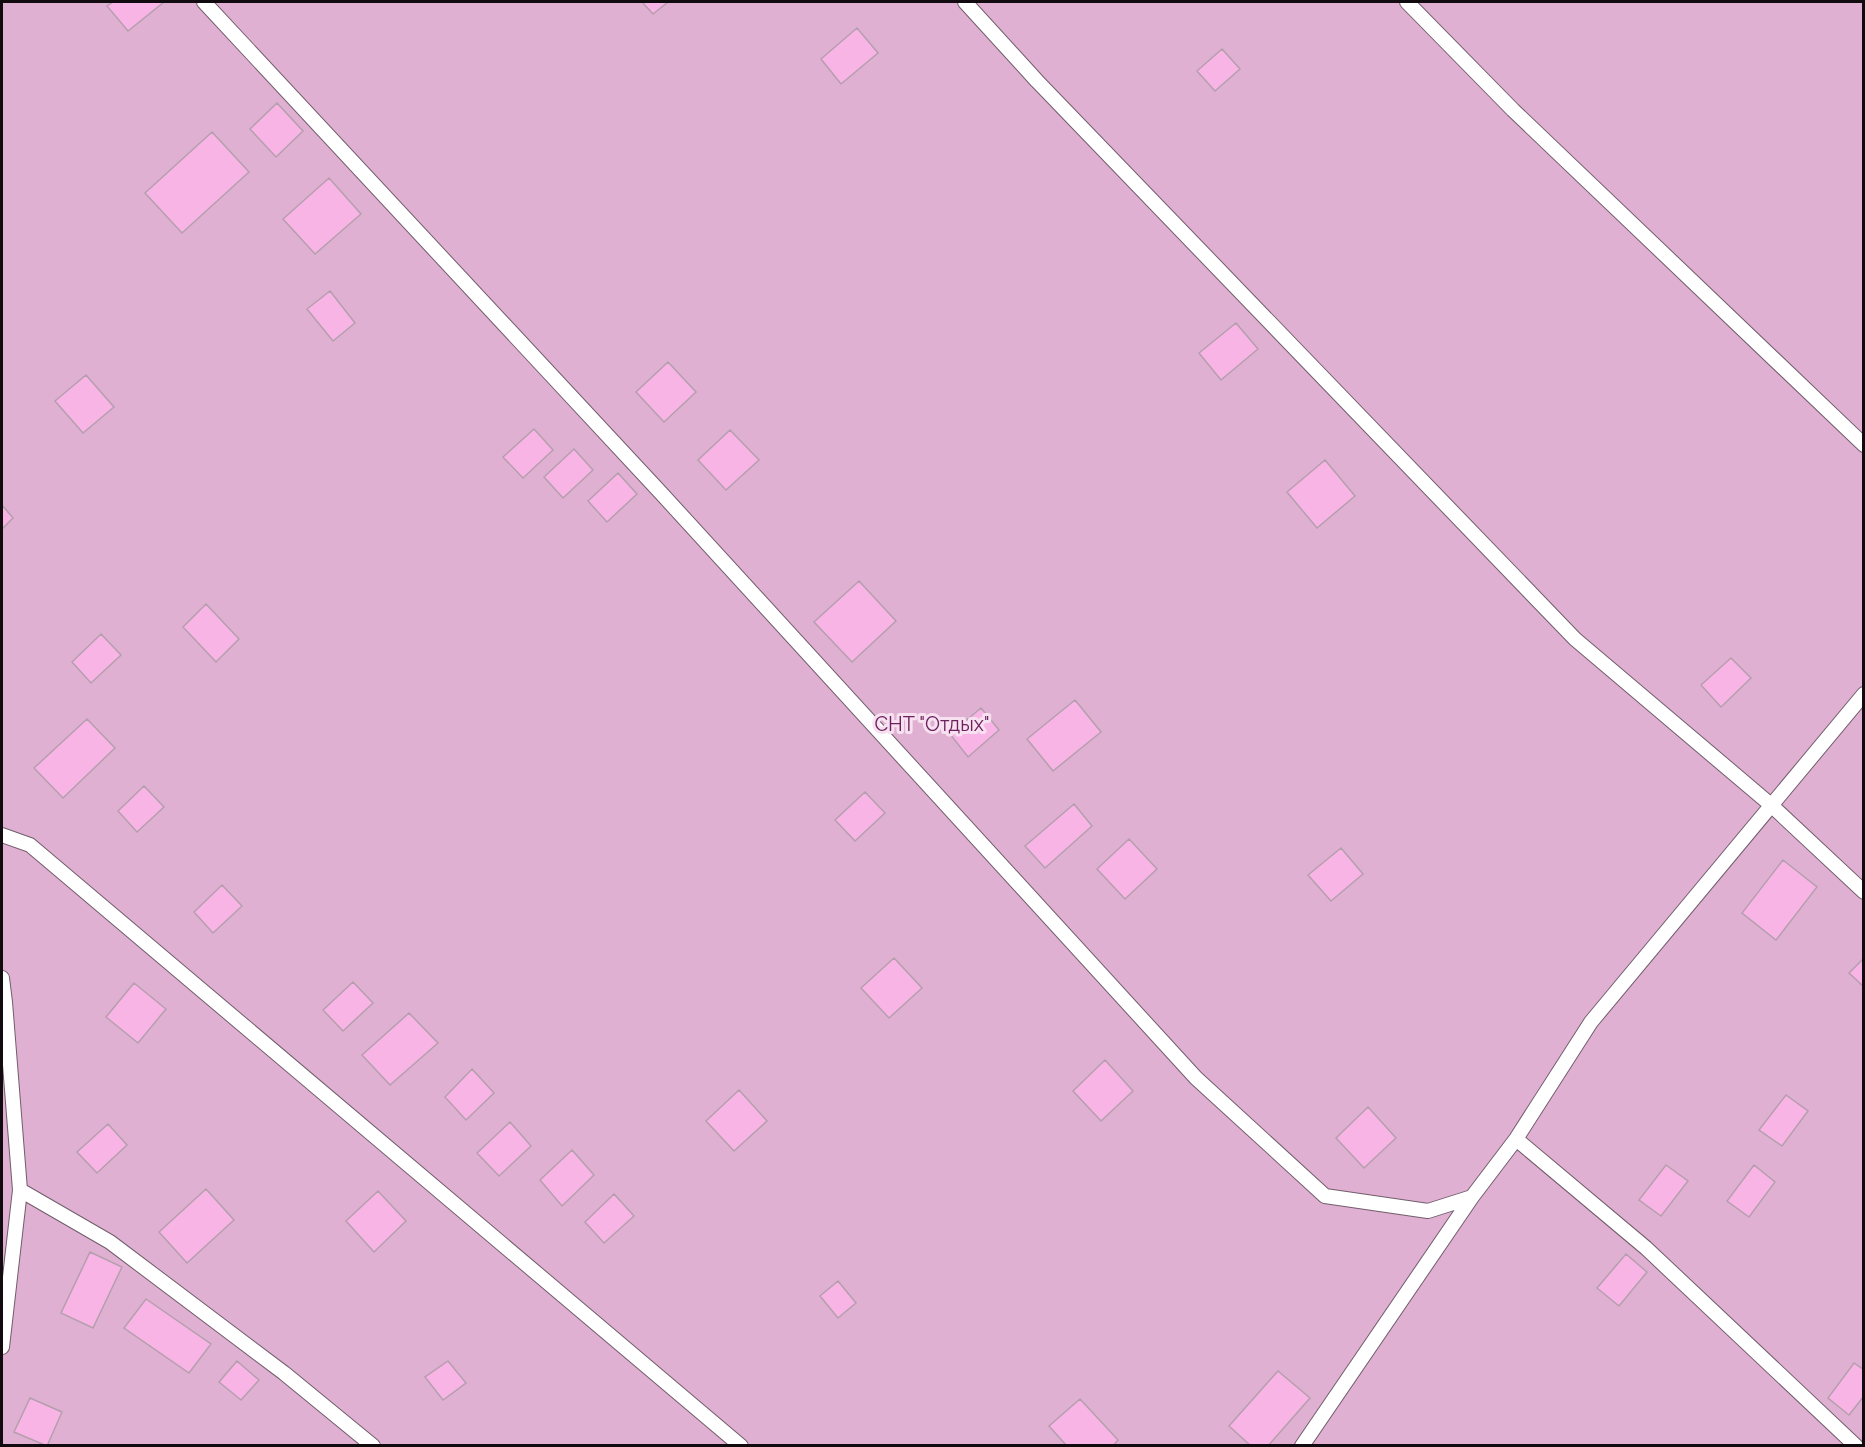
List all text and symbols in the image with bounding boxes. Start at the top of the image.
park label: СНТ "Отдых" [874,712,990,736]

